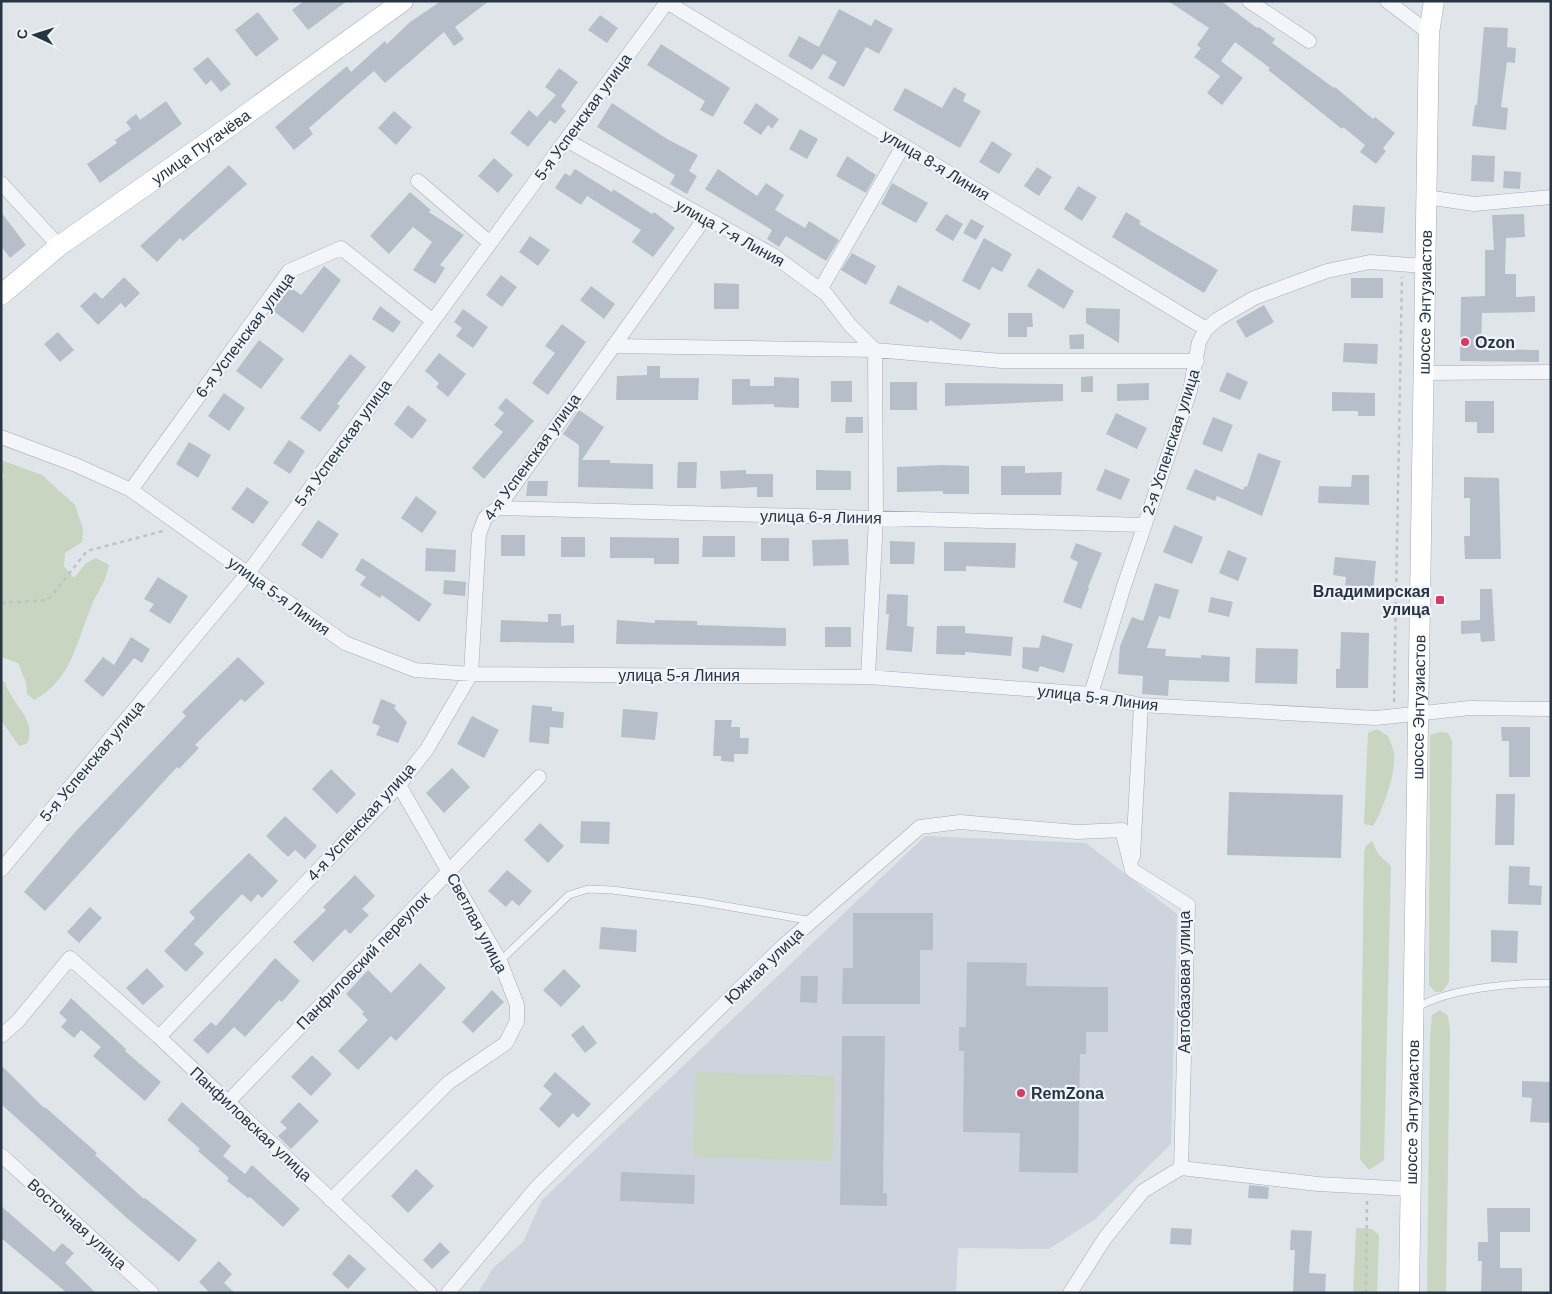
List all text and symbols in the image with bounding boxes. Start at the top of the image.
north arrow [10,10,60,60]
text: С [14,28,30,40]
street label: 5-я Успенская улица [531,50,635,184]
street label: улица Пугачёва [148,106,253,187]
street label: улица 8-я Линия [879,126,993,204]
street label: улица 7-я Линия [673,196,787,270]
street label: шоссе Энтузиастов [1415,230,1434,375]
street label: 6-я Успенская улица [192,269,298,401]
place label: Ozon [1475,334,1515,351]
marker: Ozon [1459,336,1471,348]
street label: 2-я Успенская улица [1139,367,1203,517]
street label: 5-я Успенская улица [291,376,395,510]
street label: 4-я Успенская улица [480,390,584,524]
street label: улица 6-я Линия [760,507,882,527]
street label: улица 5-я Линия [225,553,333,639]
place label: Владимирская улица [1313,583,1430,618]
marker: Владимирская улица [1434,594,1446,606]
street label: шоссе Энтузиастов [1409,635,1428,780]
street label: улица 5-я Линия [618,667,740,684]
street label: улица 5-я Линия [1037,682,1159,714]
street label: 5-я Успенская улица [37,697,147,825]
street label: 4-я Успенская улица [304,760,418,884]
street label: Светлая улица [444,870,511,976]
street label: Панфиловский переулок [293,888,434,1033]
street label: Автобазовая улица [1176,911,1193,1053]
street label: Южная улица [722,924,807,1007]
street label: шоссе Энтузиастов [1402,1040,1422,1185]
street label: Панфиловская улица [187,1063,315,1185]
place label: RemZona [1031,1085,1104,1102]
marker: RemZona [1015,1087,1027,1099]
street label: Восточная улица [24,1175,130,1273]

